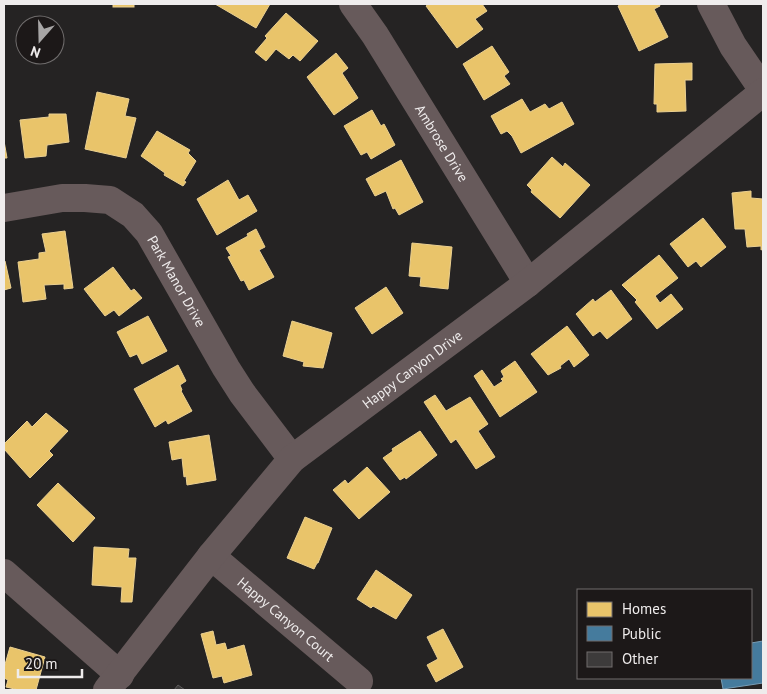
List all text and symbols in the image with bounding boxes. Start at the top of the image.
north arrow [15,15,65,65]
text: N [28,42,43,62]
street label: Ambrose Drive [411,101,472,185]
street label: Park Manor Drive [143,232,210,330]
street label: Happy Canyon Drive [359,326,466,412]
street label: Happy Canyon Court [234,573,338,665]
legend [577,589,752,679]
text: Homes [622,599,666,618]
text: Public [622,624,661,643]
scale bar [18,646,81,678]
text: Other [622,649,658,668]
text: 20 m [25,654,58,673]

